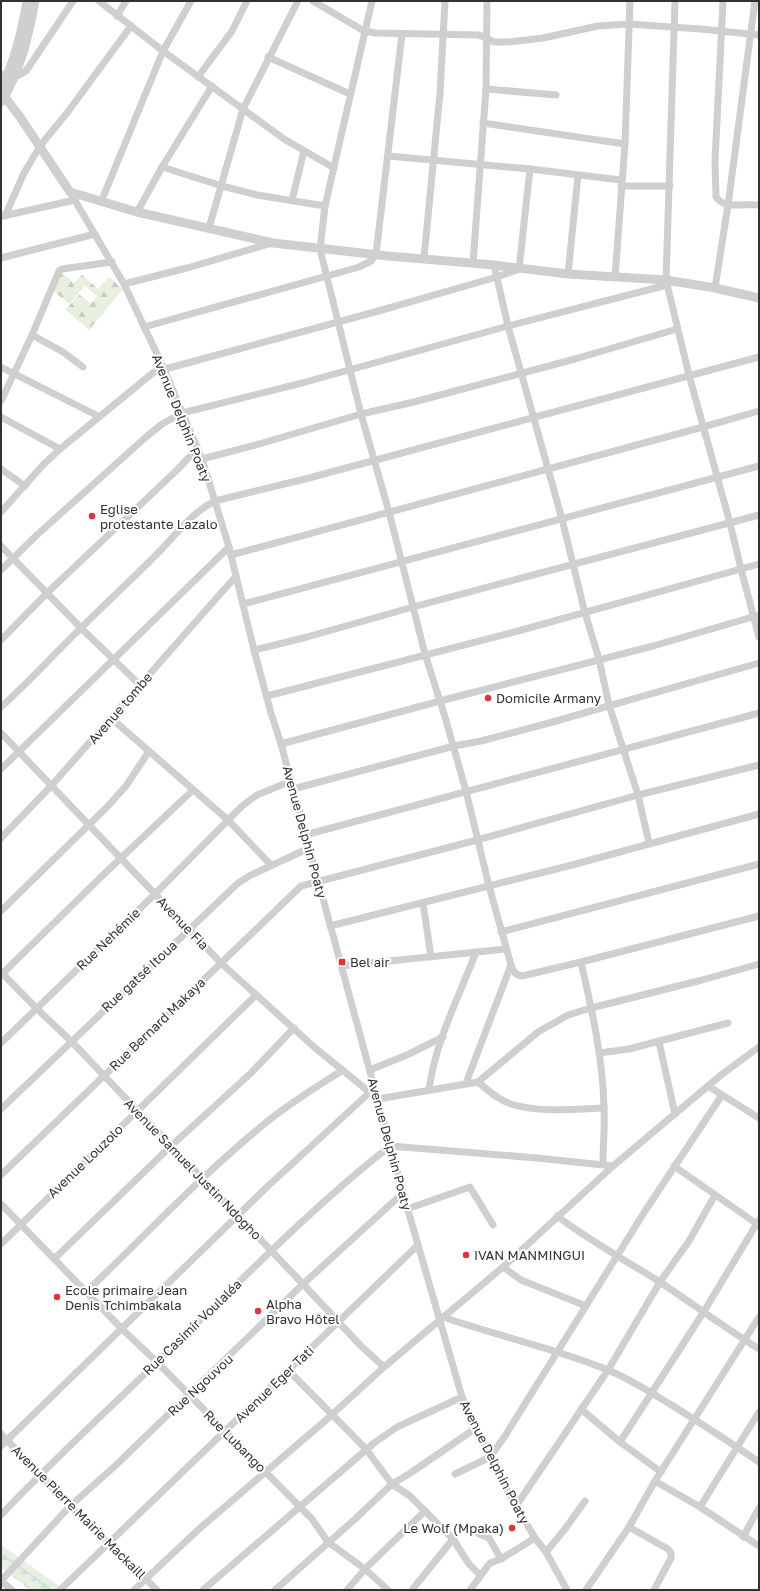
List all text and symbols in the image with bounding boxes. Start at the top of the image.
street label: Avenue Delphin Poaty [149,352,215,485]
place label: Eglise protestante Lazalo [100,501,218,532]
marker: Eglise protestante Lazalo [87,511,97,521]
street label: Avenue tombe [85,669,155,747]
place label: Domicile Armany [496,690,602,706]
marker: Domicile Armany [483,693,493,703]
street label: Avenue Delphin Poaty [280,764,331,901]
street label: Avenue Fia [154,893,212,953]
street label: Rue Nehémie [73,905,143,973]
street label: Rue gatsé Itoua [98,937,180,1015]
place label: Bel air [350,954,390,970]
marker: Bel air [337,957,347,967]
street label: Rue Bernard Makaya [106,974,208,1074]
street label: Avenue Delphin Poaty [365,1076,416,1213]
street label: Avenue Samuel Justin Ndogho [121,1095,265,1243]
street label: Avenue Louzolo [44,1121,126,1201]
place label: IVAN MANMINGUI [474,1247,585,1263]
marker: IVAN MANMINGUI [461,1250,471,1260]
street label: Rue Casimir Voulaléa [139,1276,245,1378]
place label: Ecole primaire Jean Denis Tchimbakala [65,1282,187,1313]
marker: Ecole primaire Jean Denis Tchimbakala [52,1292,62,1302]
place label: Alpha Bravo Hôtel [266,1296,339,1327]
marker: Alpha Bravo Hôtel [253,1306,263,1316]
street label: Avenue Eger Tati [231,1342,317,1426]
street label: Rue Ngouvou [164,1351,236,1419]
street label: Avenue Delphin Poaty [457,1397,534,1527]
street label: Rue Lubango [201,1407,270,1476]
street label: Avenue Pierre Mairie Mackaill [9,1442,149,1582]
place label: Le Wolf (Mpaka) [403,1520,504,1536]
marker: Le Wolf (Mpaka) [507,1523,517,1533]

